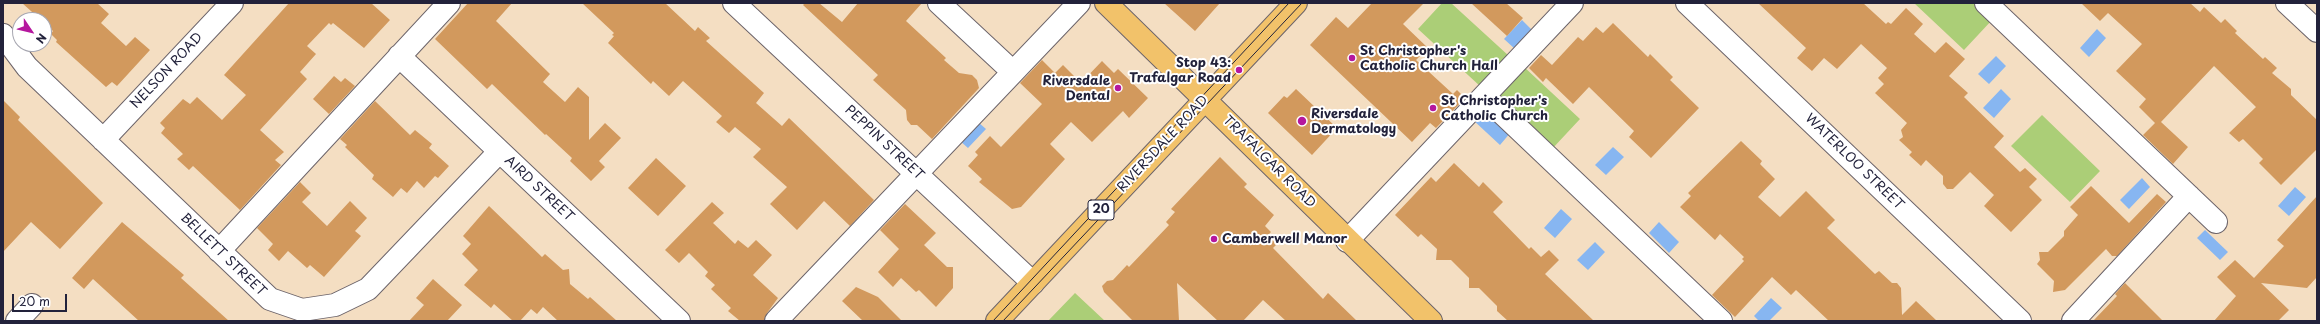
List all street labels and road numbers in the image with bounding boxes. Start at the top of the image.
street label: NELSON ROAD [128,30,206,112]
street label: RIVERSDALE ROAD [1114,93,1212,195]
street label: PEPPIN STREET [841,102,927,184]
street label: WATERLOO STREET [1801,111,1907,213]
street label: TRAFALGAR ROAD [1220,113,1318,211]
street label: AIRD STREET [501,153,577,225]
road number: 20 [1088,200,1114,220]
street label: BELLETT STREET [177,210,269,300]

